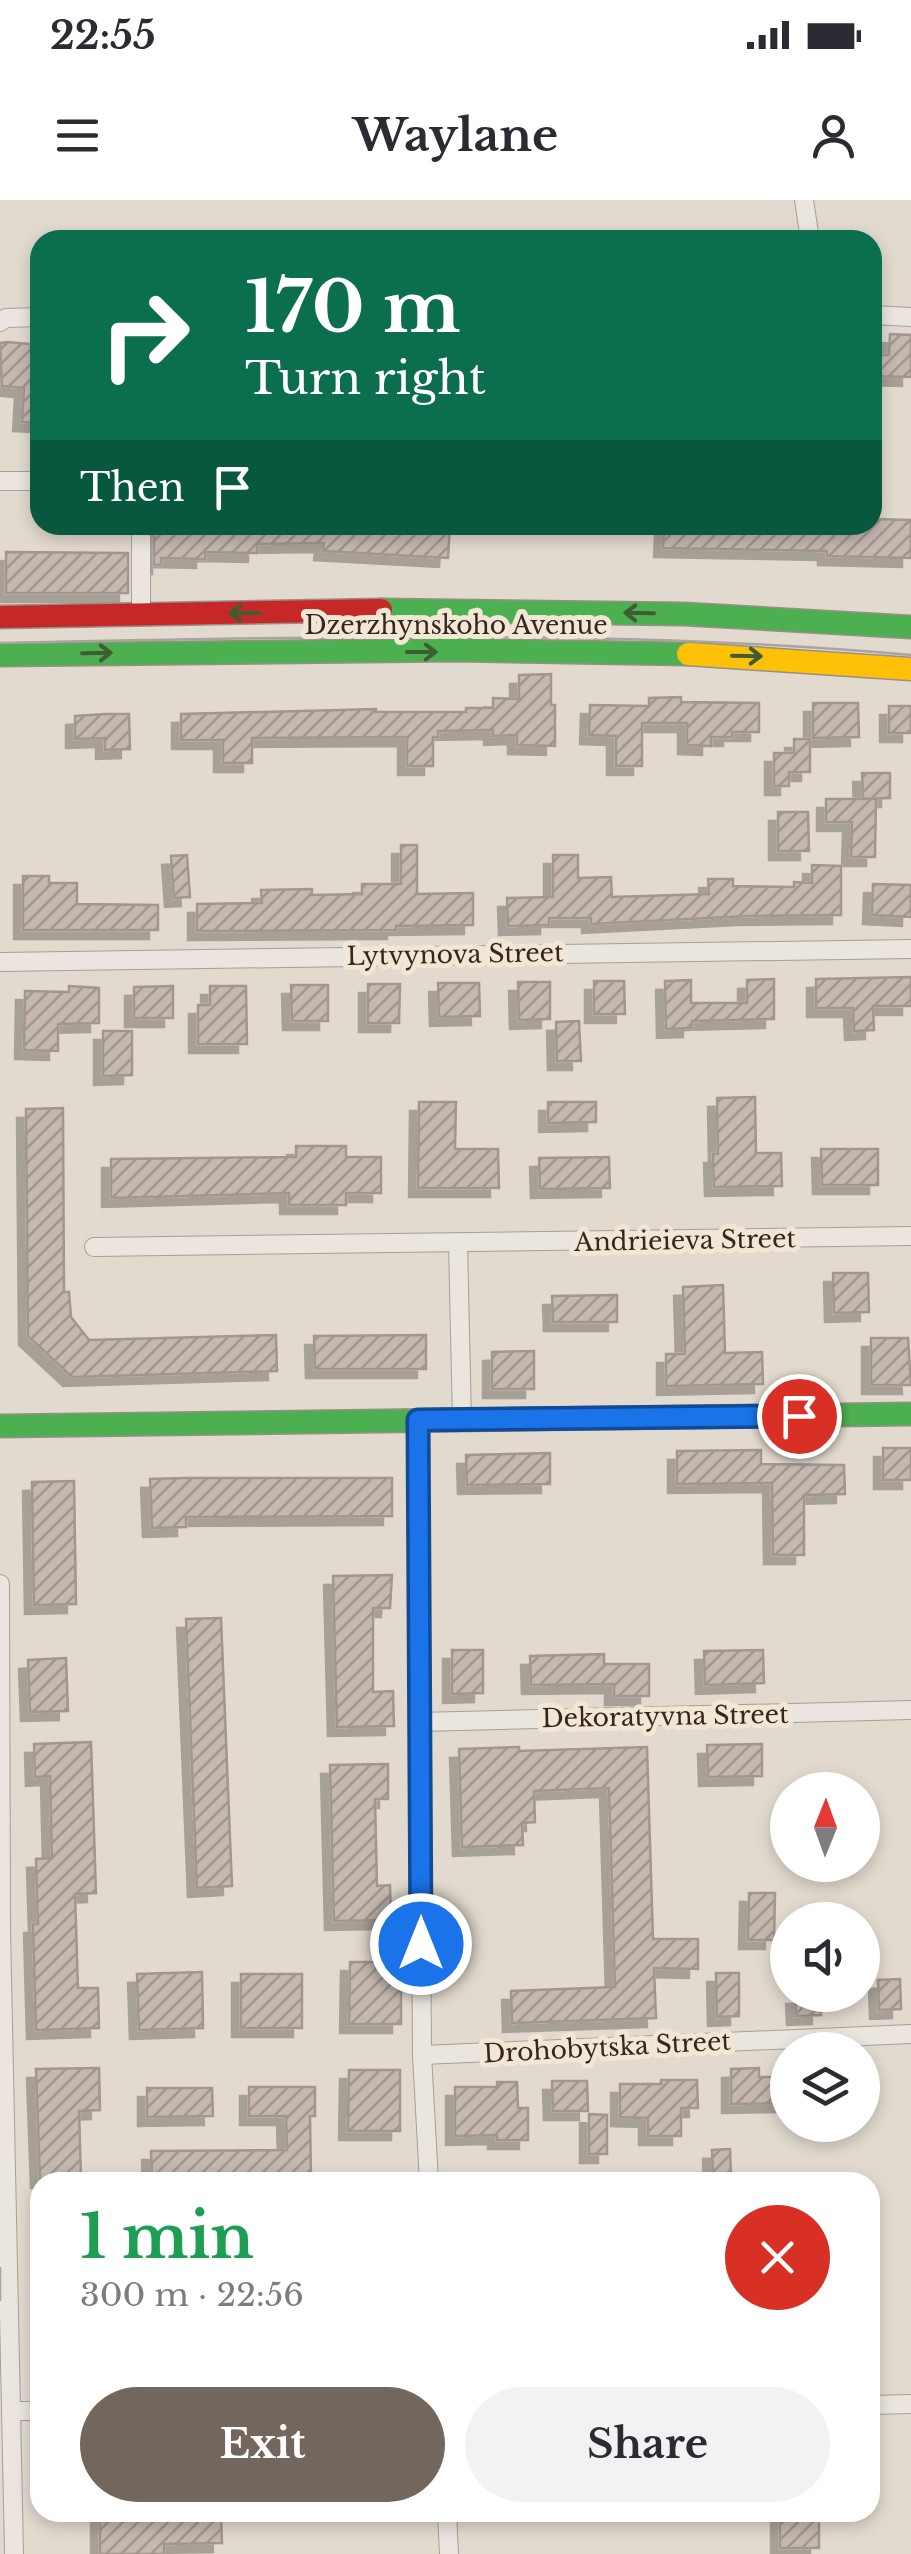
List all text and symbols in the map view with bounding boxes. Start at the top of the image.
text: 22:55 [50,12,156,59]
text: Waylane [353,107,558,163]
icon: menu [50,108,105,163]
icon: person [806,108,861,163]
text: 170 m [245,264,461,351]
icon: right [80,270,210,400]
text: Turn right [245,350,486,406]
icon: arrive [205,460,260,515]
text: Then [80,464,185,511]
one-way arrow [229,604,262,622]
one-way arrow [624,604,656,623]
street label: Dzerzhynskoho Avenue [304,610,608,641]
one-way arrow [406,642,438,662]
one-way arrow [81,644,113,663]
one-way arrow [730,646,763,666]
street label: Lytvynova Street [346,937,564,972]
street label: Andrieieva Street [573,1223,797,1258]
pin [757,1374,842,1459]
icon: arrive [772,1389,827,1444]
street label: Dekoratyvna Street [541,1699,789,1734]
north arrow [770,1772,880,1882]
map controls [770,1772,880,2142]
position arrow [369,1892,473,1996]
button: sound [770,1902,880,2012]
street label: Drohobytska Street [483,2026,732,2069]
button: layers [770,2032,880,2142]
text: 1 min [80,2200,254,2274]
button: close [725,2205,830,2310]
text: 300 m · 22:56 [80,2275,304,2315]
button: Exit [80,2387,445,2502]
button: Share [465,2387,830,2502]

